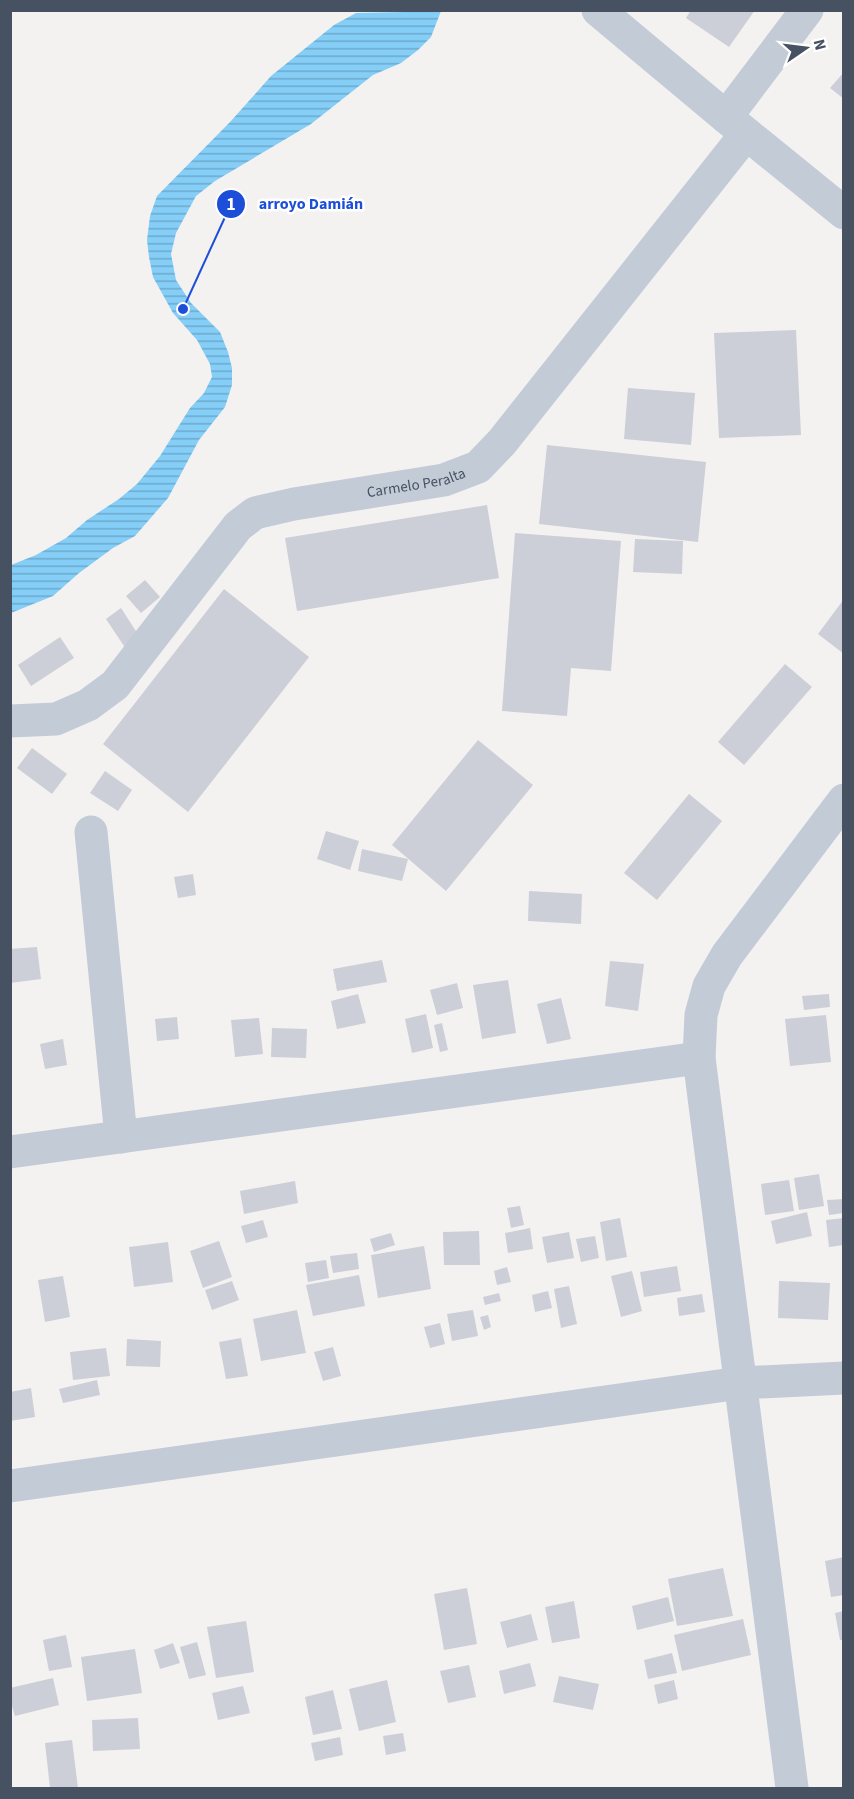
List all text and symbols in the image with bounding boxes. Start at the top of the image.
north arrow [776,18,836,78]
text: N [808,37,832,52]
callout: arroyo Damián [216,187,375,221]
text: 1 [226,192,236,217]
text: arroyo Damián [259,193,363,215]
street label: Carmelo Peralta [365,462,469,503]

